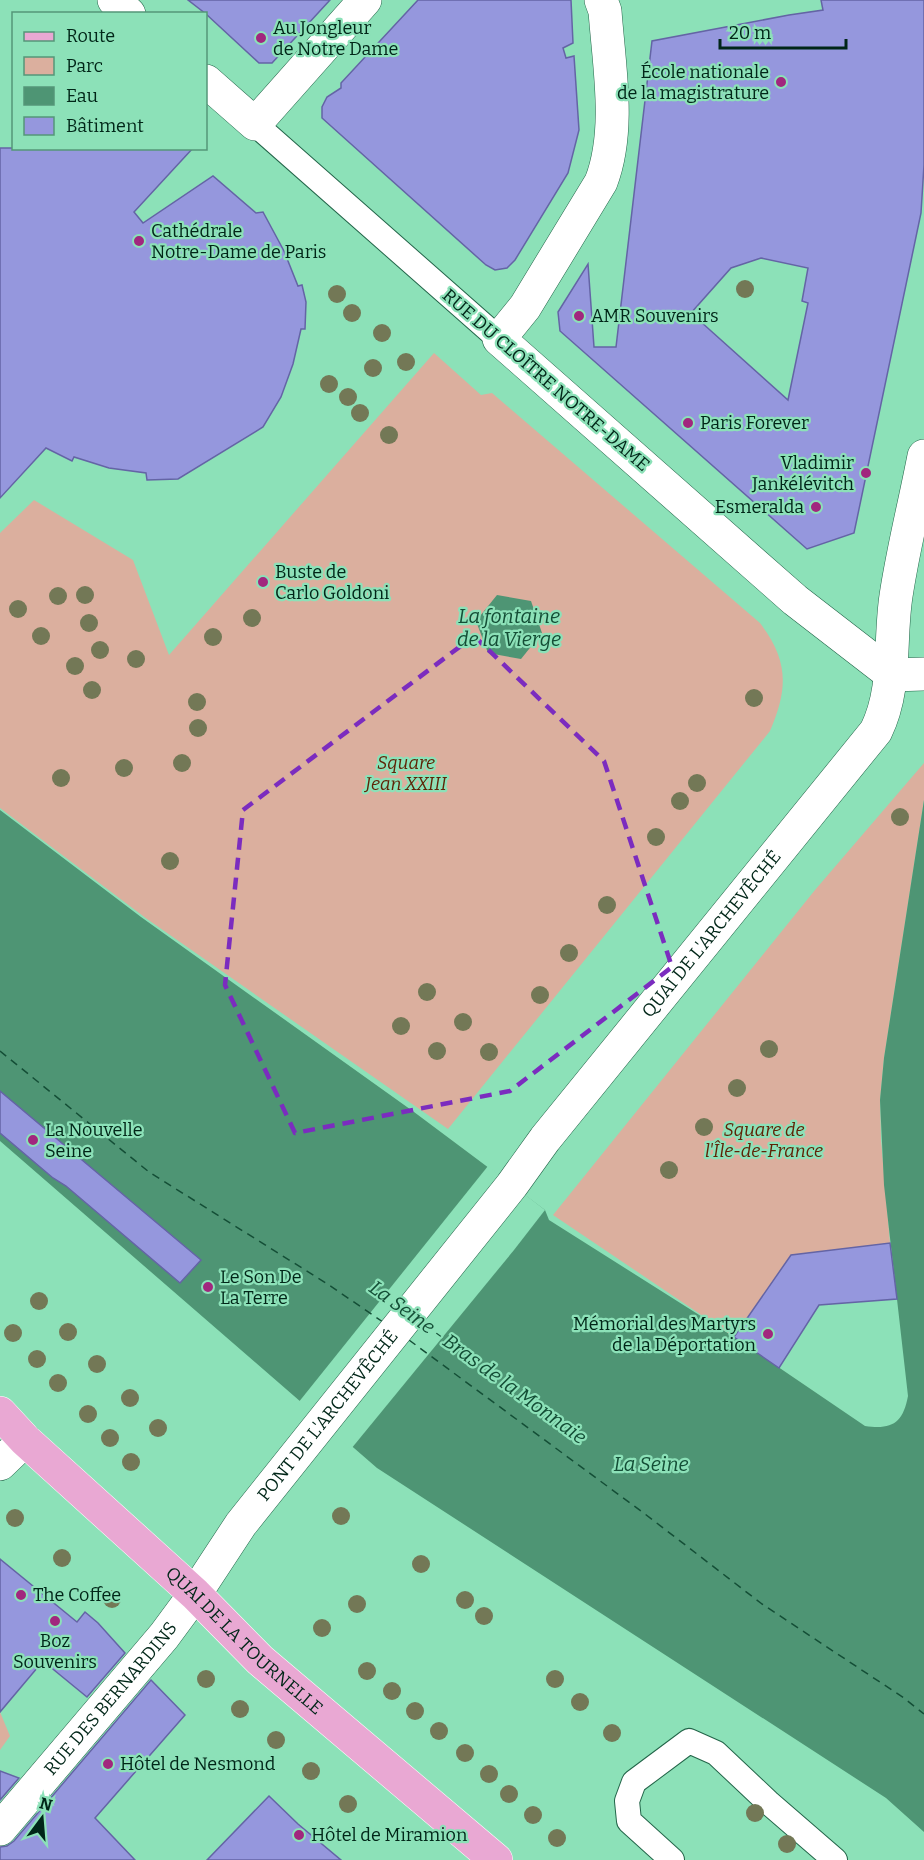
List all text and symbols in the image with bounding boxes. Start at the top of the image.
legend [12,12,207,150]
scale bar [720,12,846,50]
place label: Au Jongleur de Notre Dame [273,17,398,60]
text: 20 m [729,22,771,44]
text: Route [66,25,115,47]
marker: Au Jongleur de Notre Dame [254,31,268,45]
text: Parc [66,55,103,77]
place label: École nationale de la magistrature [617,60,769,104]
marker: École nationale de la magistrature [774,75,788,89]
text: Eau [66,85,98,107]
text: Bâtiment [66,115,144,137]
place label: Cathédrale Notre-Dame de Paris [151,220,326,263]
marker: Cathédrale Notre-Dame de Paris [132,234,146,248]
street label: RUE DU CLOÎTRE NOTRE-DAME [438,284,654,476]
place label: AMR Souvenirs [591,305,719,327]
marker: AMR Souvenirs [572,309,586,323]
place label: Paris Forever [700,412,809,434]
marker: Paris Forever [681,416,695,430]
place label: Vladimir Jankélévitch [751,452,854,495]
marker: Vladimir Jankélévitch [859,466,873,480]
place label: Esmeralda [715,496,804,518]
marker: Esmeralda [809,500,823,514]
place label: Buste de Carlo Goldoni [275,561,389,604]
marker: Buste de Carlo Goldoni [256,575,270,589]
water label: La fontaine de la Vierge [457,604,561,651]
park label: Square Jean XXIII [363,752,447,795]
street label: QUAI DE L'ARCHEVÊCHÉ [637,845,786,1022]
place label: La Nouvelle Seine [45,1119,143,1162]
park label: Square de l'Île-de-France [705,1119,823,1162]
marker: La Nouvelle Seine [26,1133,40,1147]
place label: Le Son De La Terre [220,1266,302,1309]
water label: La Seine - Bras de la Monnaie [365,1275,591,1449]
marker: Le Son De La Terre [201,1280,215,1294]
place label: Mémorial des Martyrs de la Déportation [573,1313,757,1356]
street label: PONT DE L'ARCHEVÊCHÉ [253,1325,403,1505]
marker: Mémorial des Martyrs de la Déportation [761,1327,775,1341]
water label: La Seine [613,1452,689,1476]
street label: QUAI DE LA TOURNELLE [161,1562,327,1719]
place label: The Coffee [33,1584,121,1606]
marker: The Coffee [14,1588,28,1602]
marker: Boz Souvenirs [48,1614,62,1628]
street label: RUE DES BERNARDINS [39,1618,182,1780]
place label: Boz Souvenirs [13,1630,97,1673]
place label: Hôtel de Nesmond [120,1753,276,1775]
marker: Hôtel de Nesmond [101,1757,115,1771]
north arrow [12,1788,72,1848]
text: N [37,1793,55,1815]
place label: Hôtel de Miramion [311,1824,468,1846]
marker: Hôtel de Miramion [292,1828,306,1842]

